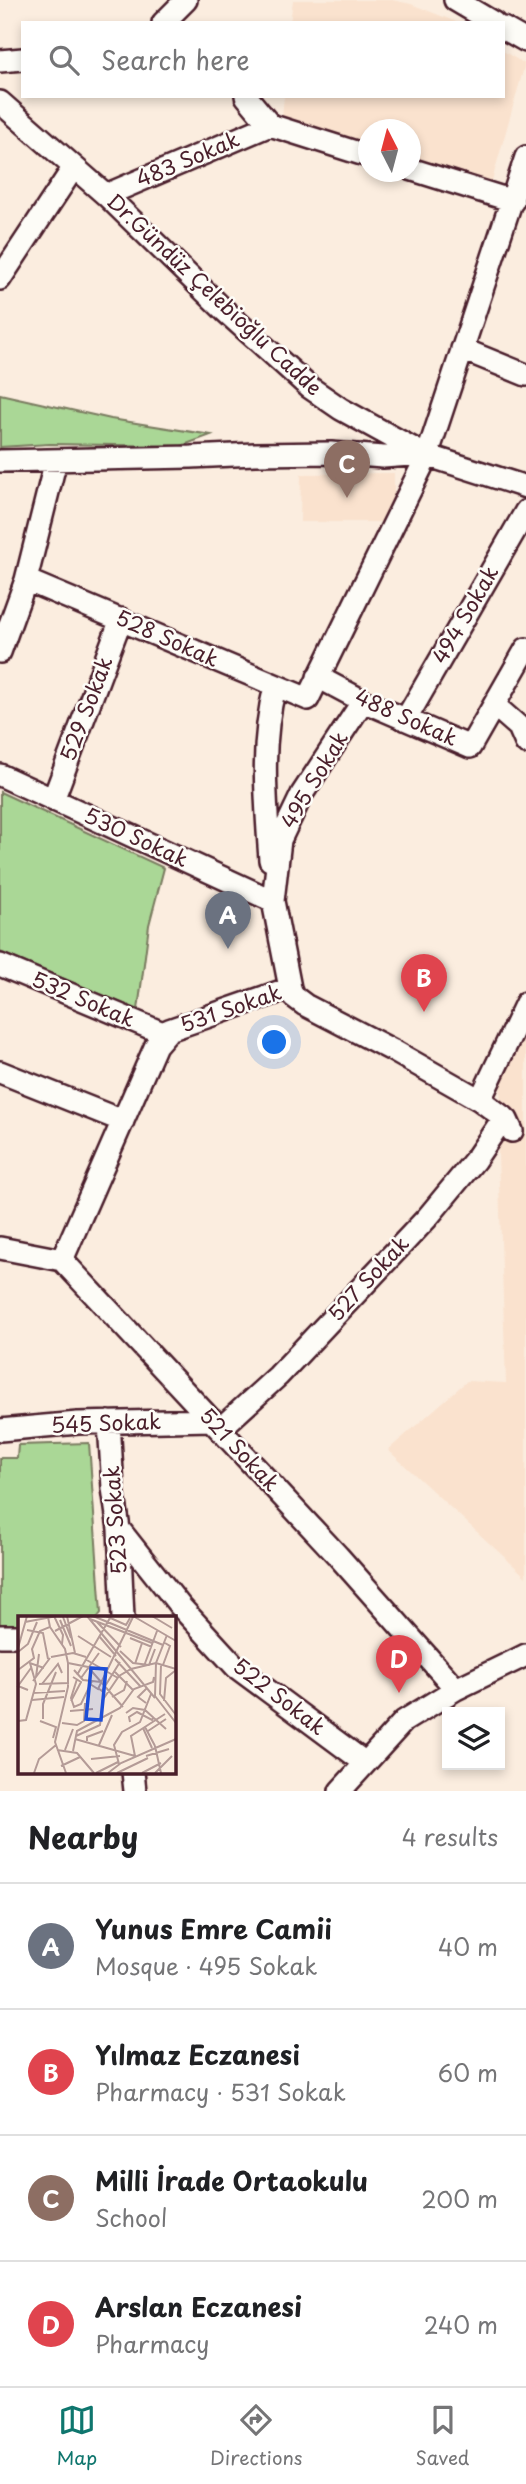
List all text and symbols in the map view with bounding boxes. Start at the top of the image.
search box [21,21,505,98]
text: Search here [101,40,250,79]
icon: search [45,41,83,79]
north arrow [358,119,421,182]
street label: 483 Sokak [131,122,244,194]
street label: Dr.Gündüz Çelebioğlu Cadde [100,185,330,402]
pin: C [324,440,370,498]
street label: 494 Sokak [423,559,505,669]
street label: 528 Sokak [111,600,224,674]
street label: 529 Sokak [51,651,120,765]
street label: 488 Sokak [350,679,463,753]
street label: 495 Sokak [272,724,355,834]
street label: 530 Sokak [79,798,194,874]
pin: A [205,891,251,949]
pin: B [401,954,447,1012]
street label: 532 Sokak [27,962,140,1034]
street label: 531 Sokak [175,975,285,1039]
your location [257,1025,291,1059]
street label: 527 Sokak [319,1228,416,1328]
street label: 521 Sokak [193,1399,288,1498]
street label: 545 Sokak [50,1404,162,1440]
street label: 523 Sokak [94,1465,134,1576]
inset map [18,1616,175,1773]
pin: D [376,1635,422,1693]
street label: 522 Sokak [227,1649,333,1742]
map controls [442,1707,505,1770]
button: layers [442,1707,505,1770]
text: Nearby [28,1814,138,1859]
text: 4 results [402,1819,498,1854]
text: Yunus Emre Camii [95,1909,332,1948]
text: A [42,1929,60,1964]
text: 40 m [438,1929,498,1964]
text: Mosque · 495 Sokak [95,1948,318,1983]
text: Yılmaz Eczanesi [95,2035,300,2074]
text: B [43,2055,59,2090]
text: 60 m [438,2055,498,2090]
text: Pharmacy · 531 Sokak [95,2074,346,2109]
text: Milli İrade Ortaokulu [95,2161,368,2200]
text: C [42,2181,60,2216]
text: 200 m [421,2181,498,2216]
text: School [95,2200,167,2235]
text: Arslan Eczanesi [95,2287,302,2326]
text: D [42,2307,60,2342]
text: 240 m [424,2307,498,2342]
text: Pharmacy [95,2326,209,2361]
tab: Map [57,2401,97,2471]
tab: Directions [210,2401,303,2471]
tab: Saved [416,2401,469,2471]

